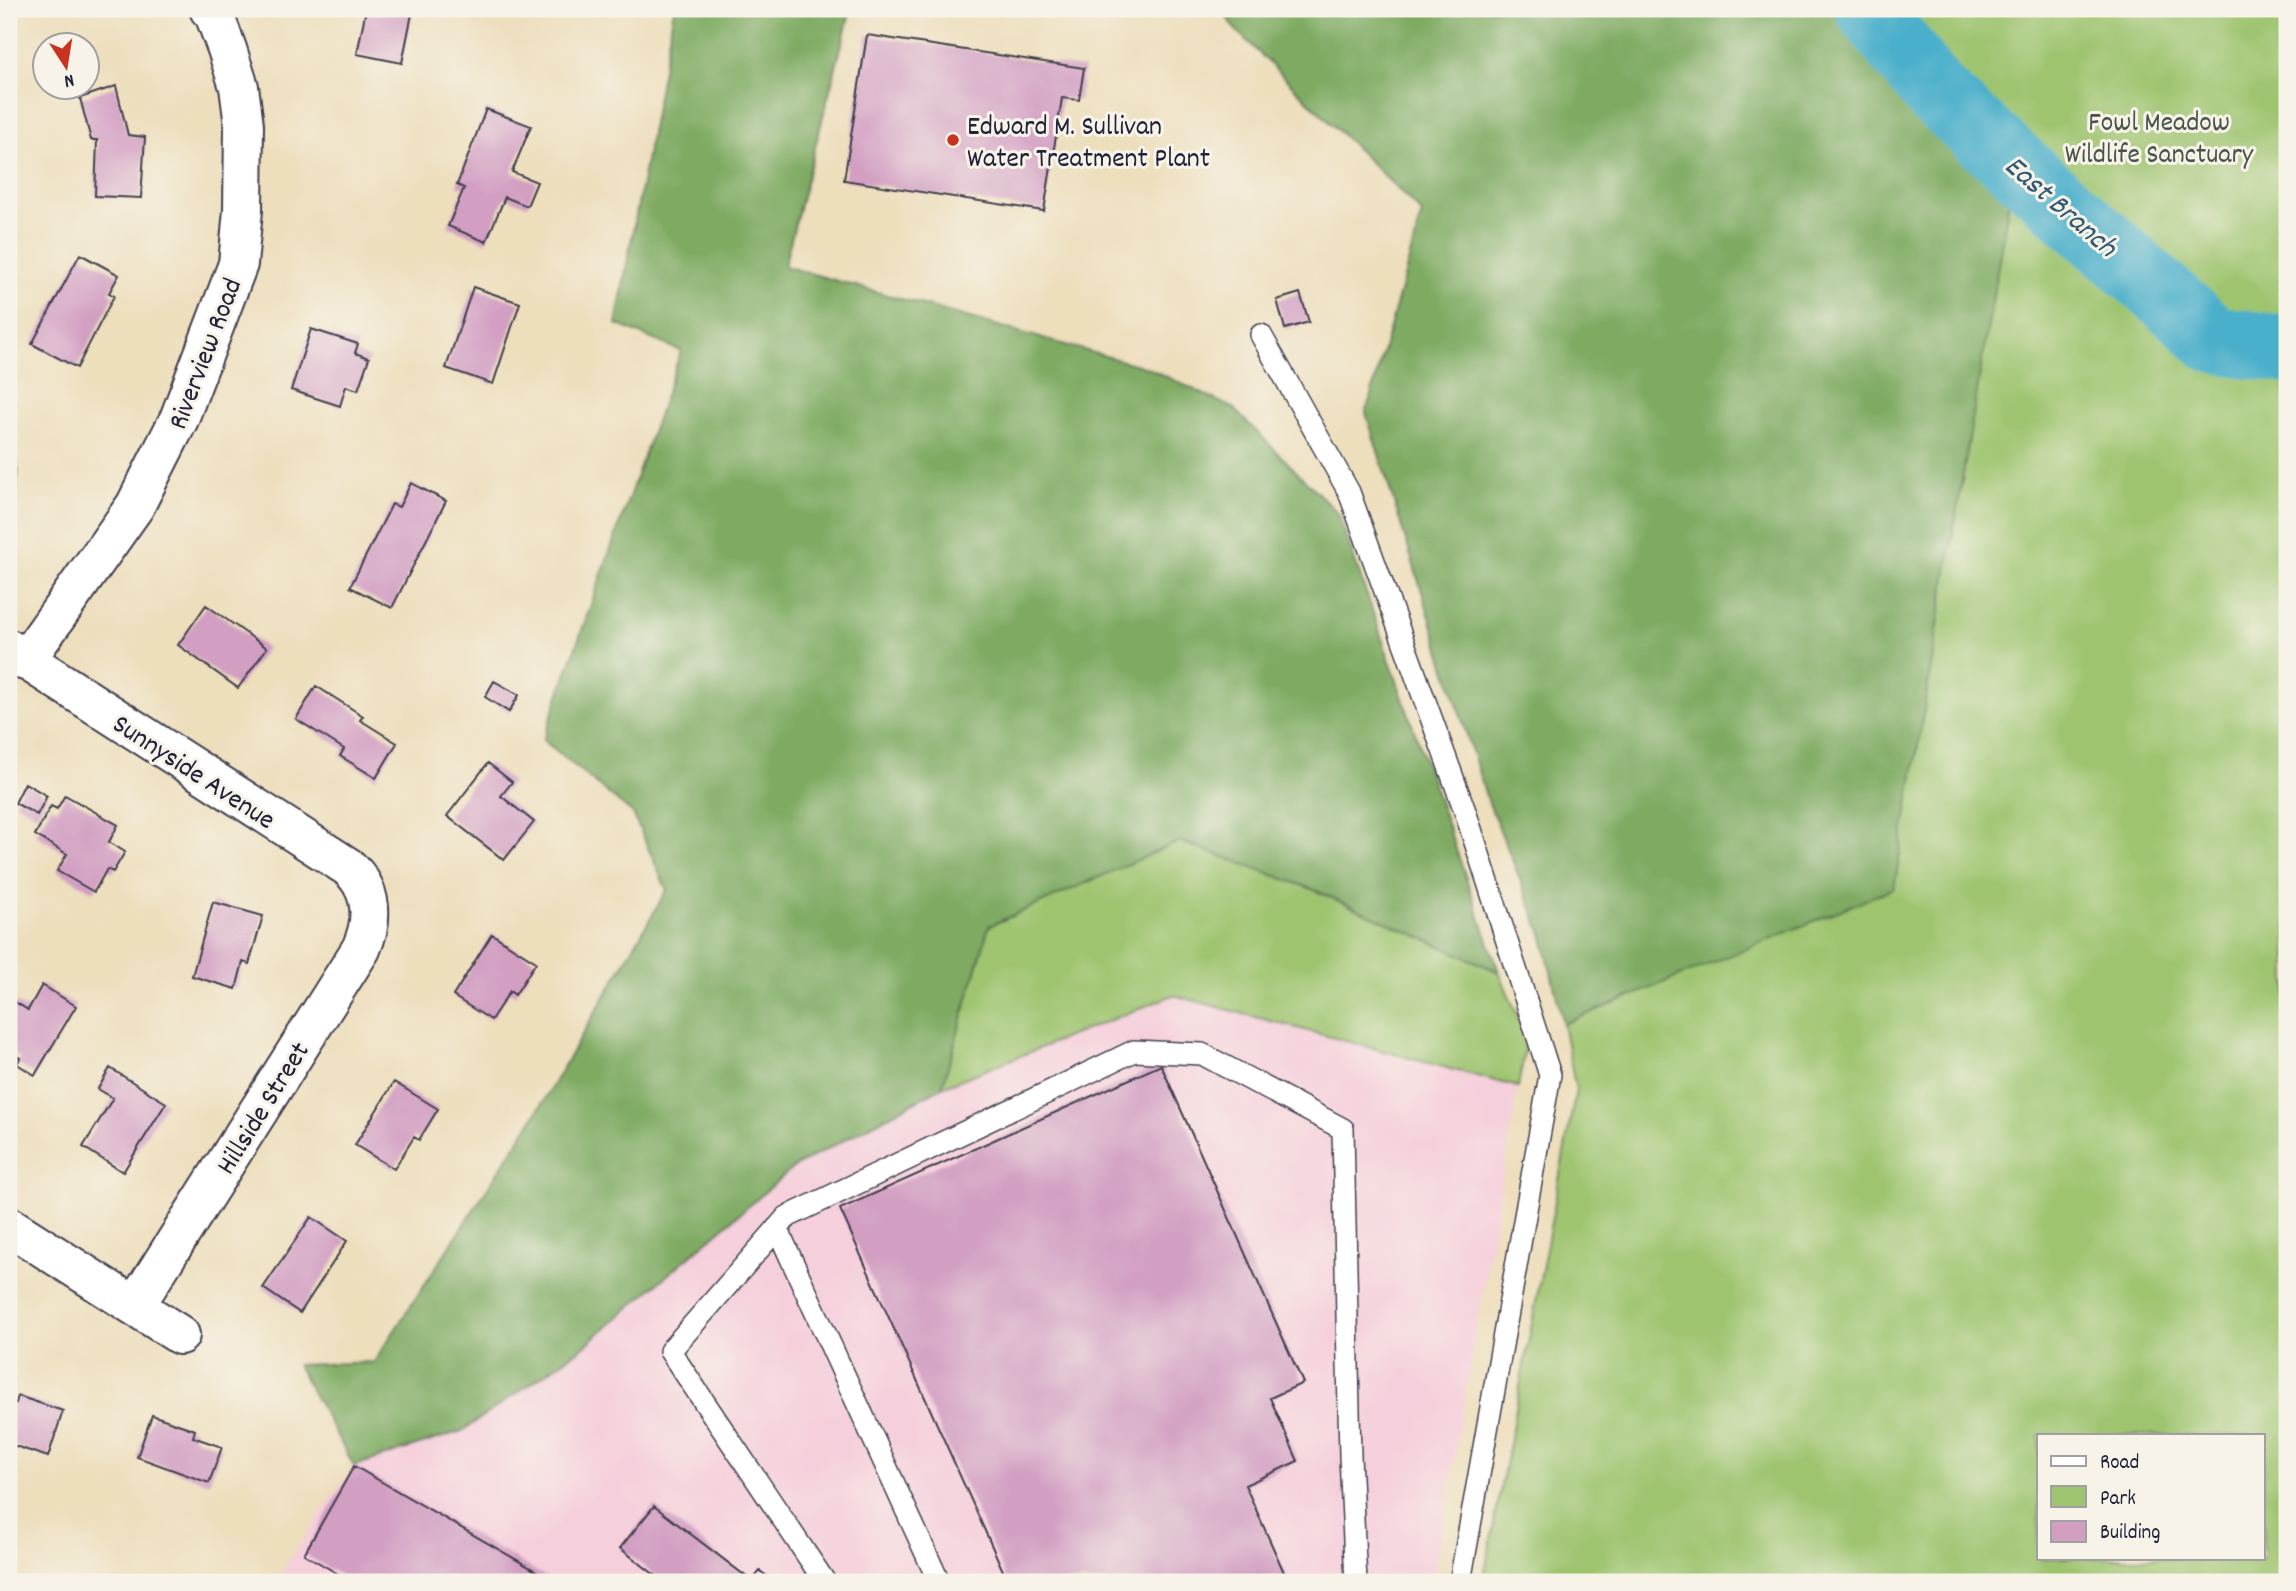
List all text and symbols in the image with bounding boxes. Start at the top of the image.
north arrow [32,32,102,102]
text: N [61,65,76,93]
park label: Fowl Meadow Wildlife Sanctuary [2065,105,2254,177]
place label: Edward M. Sullivan Water Treatment Plant [967,109,1210,181]
marker: Edward M. Sullivan Water Treatment Plant [945,132,961,148]
water label: East Branch [1993,147,2126,270]
street label: Riverview Road [160,273,255,436]
street label: Sunnyside Avenue [103,706,282,842]
street label: Hillside Street [209,1036,322,1184]
legend [2037,1434,2264,1560]
text: Road [2100,1449,2139,1479]
text: Park [2100,1485,2136,1515]
text: Building [2100,1519,2160,1549]

